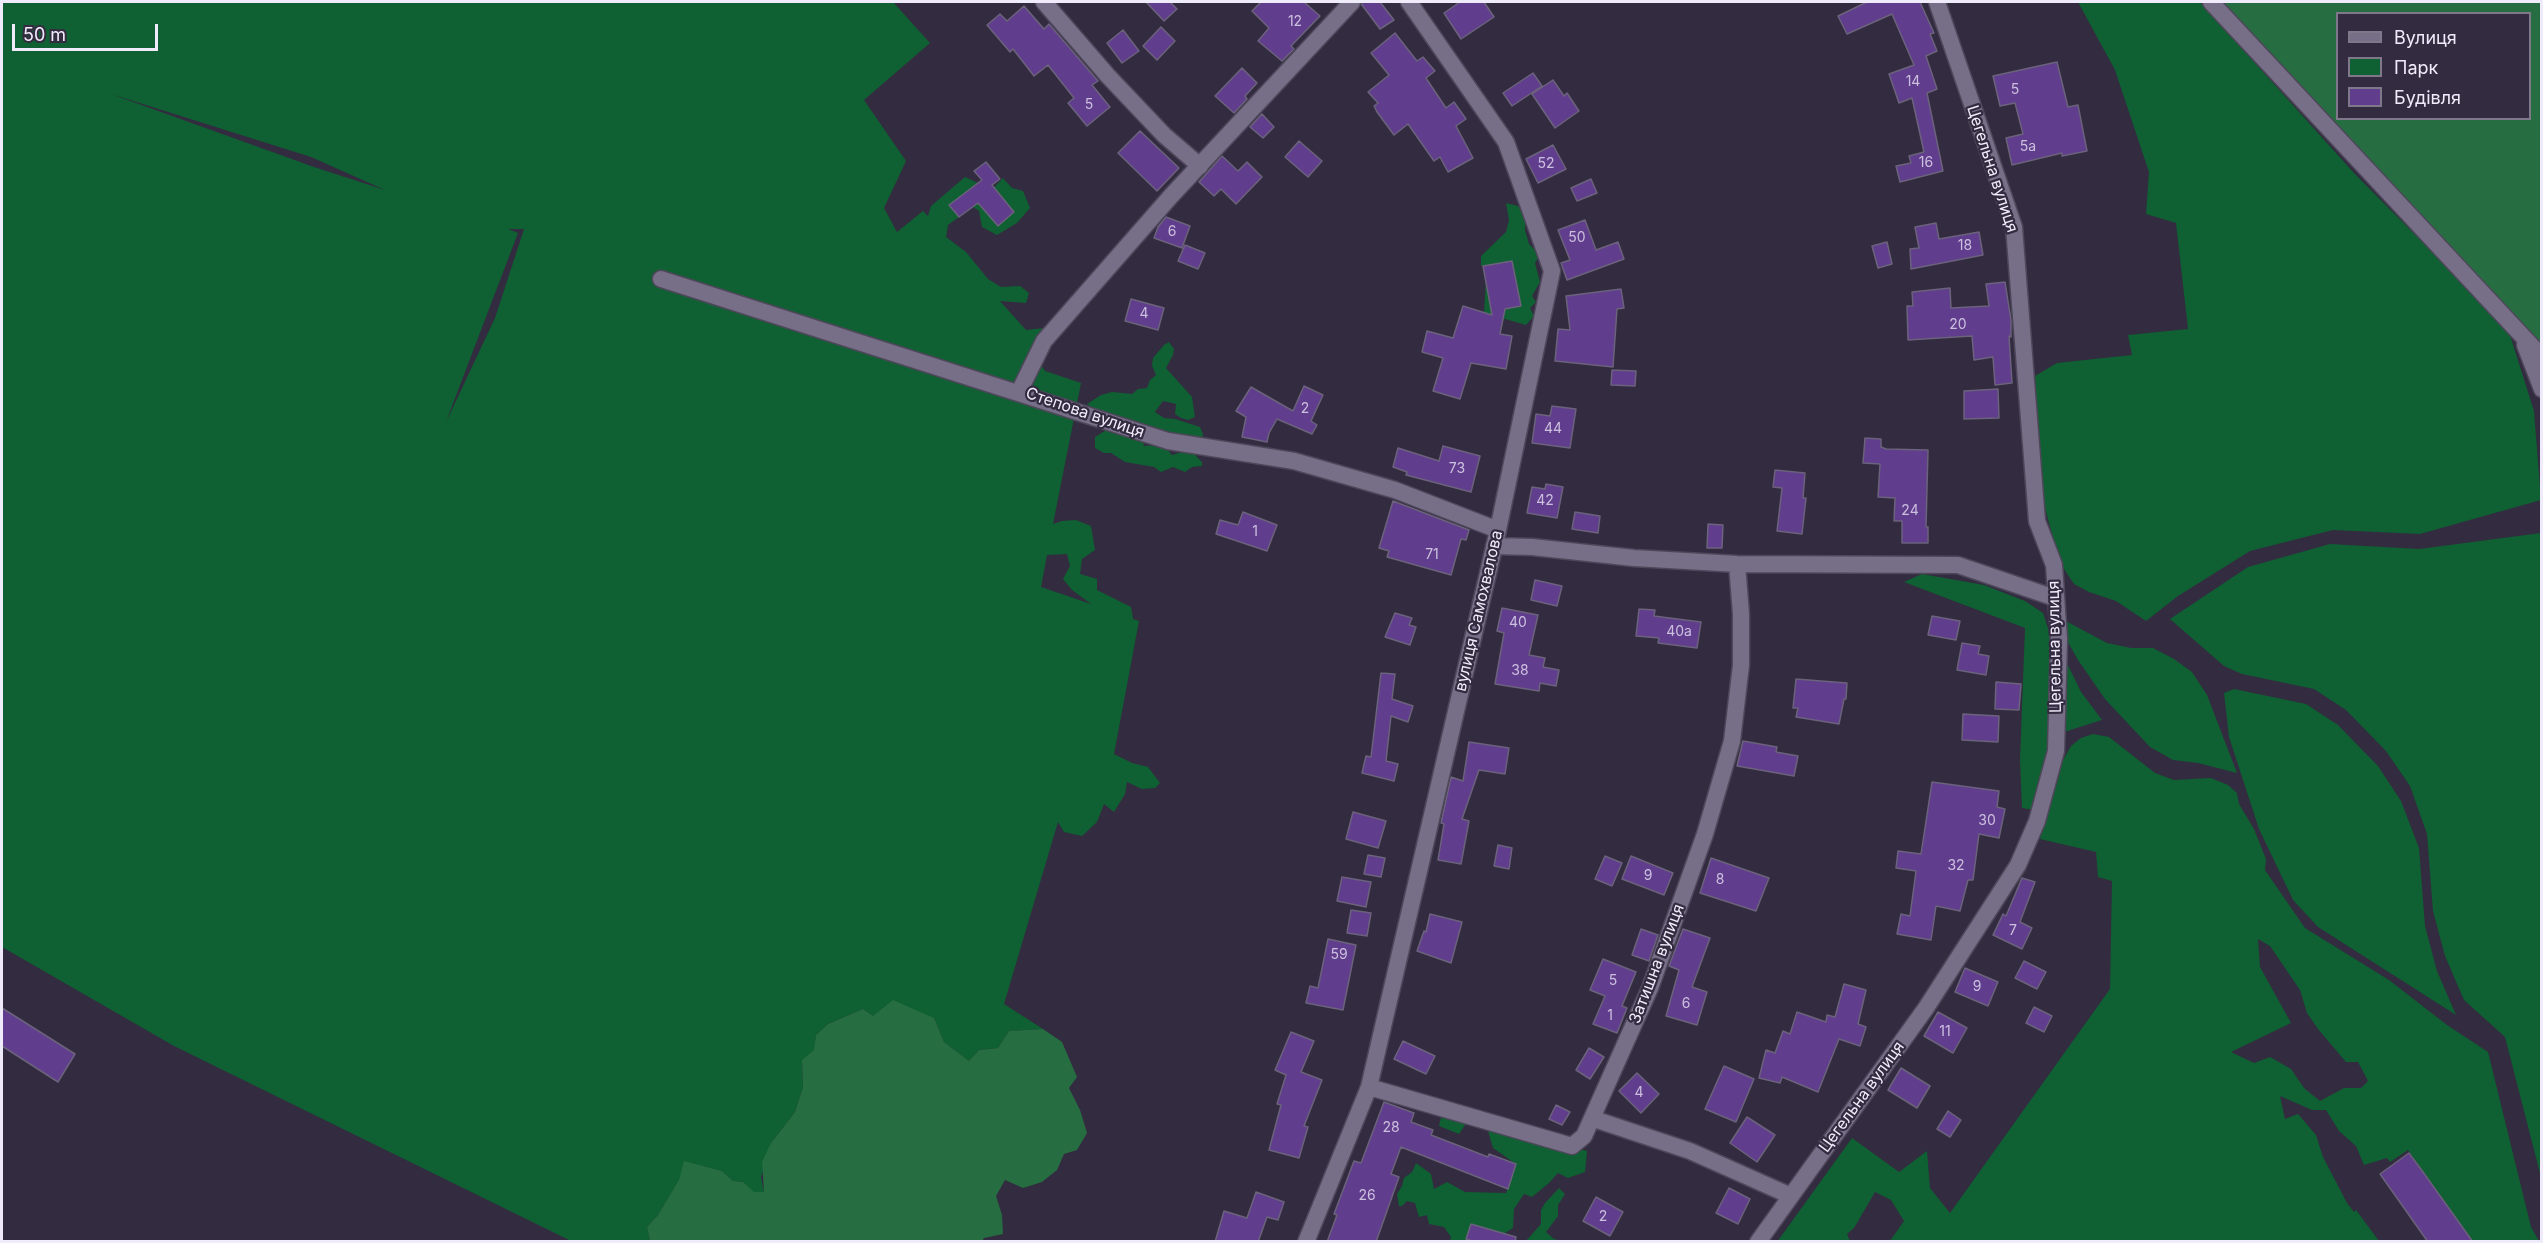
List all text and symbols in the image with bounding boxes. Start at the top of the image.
scale bar [15,12,160,50]
legend [2336,12,2531,120]
house number: 12 [1288,14,1302,30]
text: 50 m [23,24,66,45]
text: Вулиця [2394,27,2457,48]
text: Парк [2394,57,2438,78]
house number: 14 [1906,74,1920,90]
house number: 5 [2011,82,2019,98]
text: Будівля [2394,87,2461,108]
house number: 5 [1085,97,1093,113]
street label: Цегельна вулиця [1962,103,2022,235]
house number: 5а [2020,139,2036,155]
house number: 16 [1919,155,1933,171]
house number: 52 [1537,156,1555,172]
house number: 6 [1168,224,1176,240]
house number: 50 [1568,230,1586,246]
house number: 18 [1958,238,1972,254]
house number: 4 [1139,306,1149,322]
house number: 20 [1949,317,1967,333]
street label: Степова вулиця [1023,384,1147,442]
house number: 2 [1301,401,1309,417]
house number: 44 [1544,421,1562,437]
house number: 73 [1449,461,1465,477]
house number: 42 [1536,493,1554,509]
house number: 24 [1901,503,1919,519]
house number: 1 [1252,524,1258,540]
street label: вулиця Самохвалова [1451,529,1507,693]
house number: 71 [1425,547,1439,563]
street label: Цегельна вулиця [2044,581,2066,713]
house number: 40 [1509,615,1527,631]
house number: 40а [1666,624,1692,640]
house number: 38 [1511,663,1529,679]
house number: 30 [1978,813,1996,829]
house number: 32 [1947,858,1965,874]
house number: 9 [1644,868,1652,884]
house number: 8 [1716,872,1724,888]
street label: Затишна вулиця [1625,901,1689,1027]
house number: 7 [2009,923,2017,939]
house number: 59 [1330,947,1348,963]
house number: 5 [1609,973,1617,989]
house number: 9 [1973,979,1981,995]
house number: 6 [1682,996,1690,1012]
house number: 1 [1607,1008,1613,1024]
house number: 11 [1939,1024,1951,1040]
street label: Цегельна вулиця [1815,1038,1909,1156]
house number: 4 [1634,1085,1644,1101]
house number: 28 [1382,1120,1400,1136]
house number: 26 [1358,1188,1376,1204]
house number: 2 [1599,1209,1607,1225]

